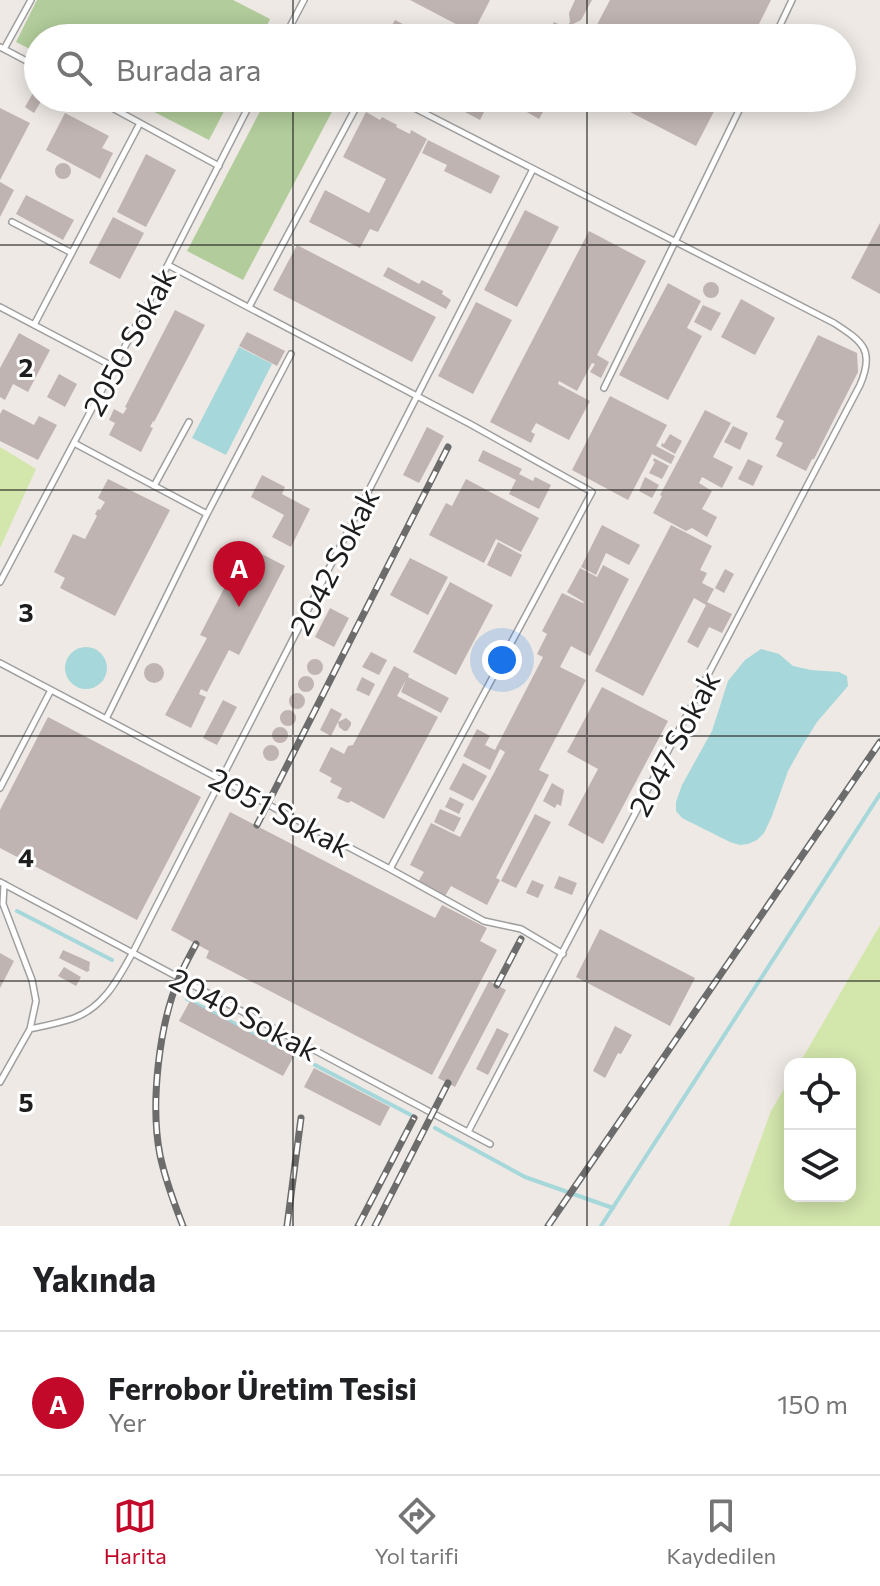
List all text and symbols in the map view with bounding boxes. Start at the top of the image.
search box [24,24,856,112]
icon: search [52,46,96,90]
text: Burada ara [116,50,261,87]
street label: 2050 Sokak [74,261,182,421]
text: 2 [19,351,33,382]
street label: 2042 Sokak [280,481,386,641]
pin: A [213,541,265,607]
text: 3 [18,596,34,627]
your location [482,640,522,680]
street label: 2047 Sokak [619,664,727,822]
street label: 2051 Sokak [204,758,358,864]
text: 4 [18,841,34,872]
street label: 2040 Sokak [164,958,326,1068]
map controls [784,1058,856,1202]
button: locate [784,1058,856,1130]
text: 5 [18,1086,34,1117]
button: layers [784,1130,856,1202]
text: Yakında [32,1257,156,1299]
text: Ferrobor Üretim Tesisi [108,1369,417,1406]
text: A [49,1388,67,1419]
text: 150 m [777,1388,848,1419]
text: Yer [108,1406,147,1437]
tab: Harita [104,1494,167,1569]
tab: Yol tarifi [374,1494,459,1569]
tab: Kaydedilen [667,1494,776,1569]

